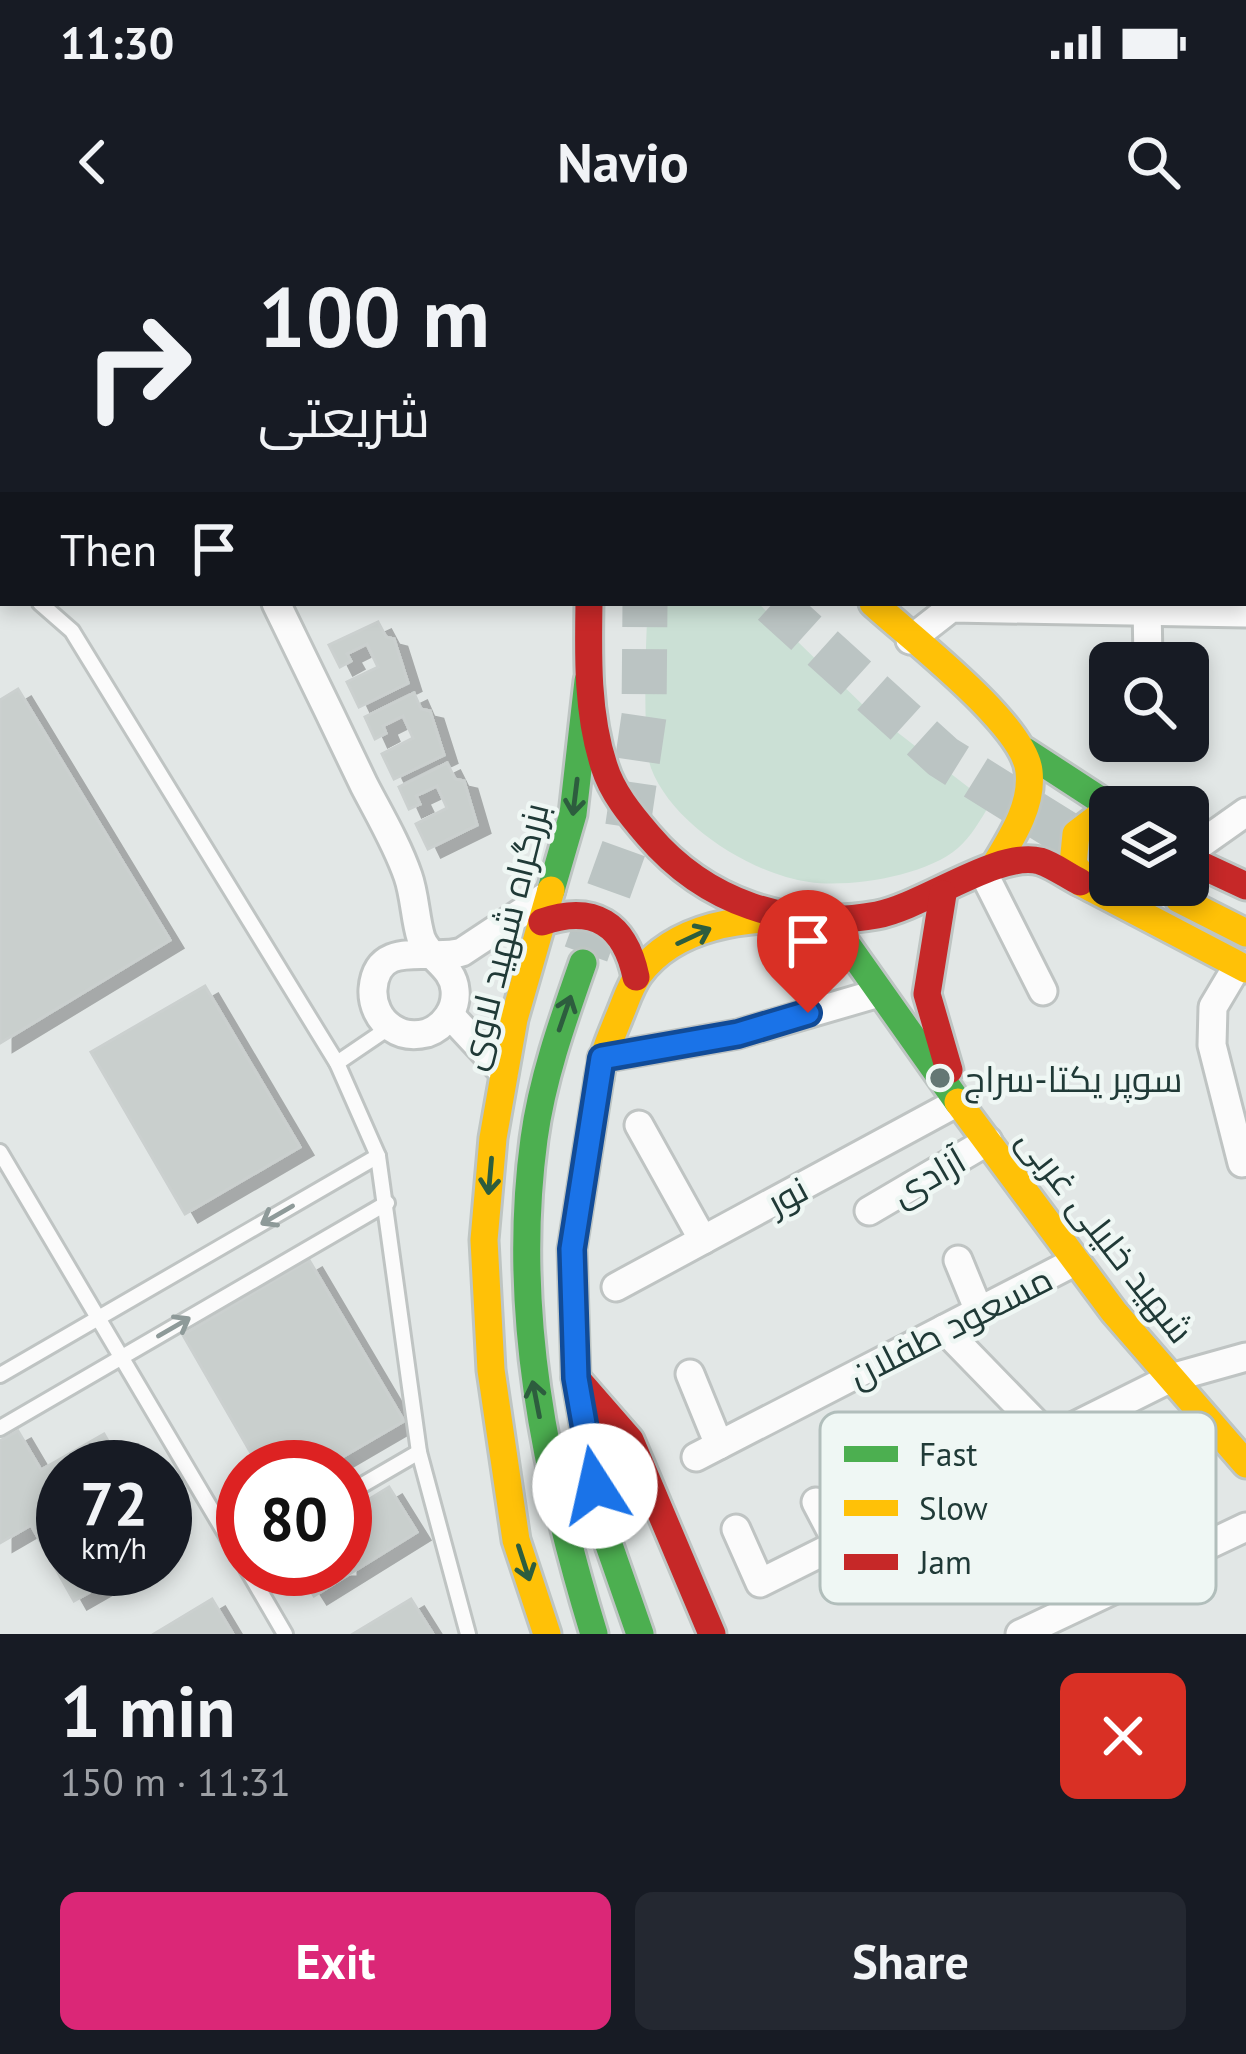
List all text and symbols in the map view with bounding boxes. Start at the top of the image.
text: 11:30 [60,13,174,71]
text: Navio [557,127,689,197]
icon: back [60,129,126,195]
icon: search [1120,129,1186,195]
text: 100 m [258,261,490,370]
icon: right [60,288,216,444]
text: شریعتی [258,382,430,452]
icon: arrive [181,516,247,582]
text: Then [60,520,157,578]
map controls [1089,642,1209,906]
button: search [1089,642,1209,762]
one-way arrow [563,777,585,816]
button: layers [1089,786,1209,906]
street label: بزرگراه شهید لاوی [447,798,559,1074]
pin [757,890,859,1013]
icon: arrive [775,908,841,974]
one-way arrow [675,924,711,946]
one-way arrow [556,996,577,1033]
place label: سوپر یکتا-سراج [964,1055,1183,1104]
marker: سوپر یکتا-سراج [927,1065,953,1091]
street label: شهید خلیلی غربی [1007,1118,1205,1352]
street label: آزادی [882,1136,974,1216]
one-way arrow [478,1156,501,1195]
street label: نور [757,1165,816,1226]
one-way arrow [260,1203,295,1227]
street label: مسعود طفلان [840,1255,1060,1397]
one-way arrow [155,1315,190,1339]
one-way arrow [524,1380,547,1419]
legend [820,1412,1216,1604]
position arrow [532,1423,658,1549]
text: Fast [919,1432,978,1475]
speed limit sign: 80 [216,1440,372,1596]
text: 72 [80,1464,148,1542]
text: Slow [919,1486,988,1529]
text: km/h [81,1528,147,1567]
text: Jam [917,1540,972,1583]
one-way arrow [514,1543,536,1581]
text: 1 min [60,1664,236,1757]
button: close [1060,1673,1186,1799]
text: 150 m · 11:31 [60,1756,291,1807]
button: Exit [60,1892,611,2030]
button: Share [635,1892,1186,2030]

